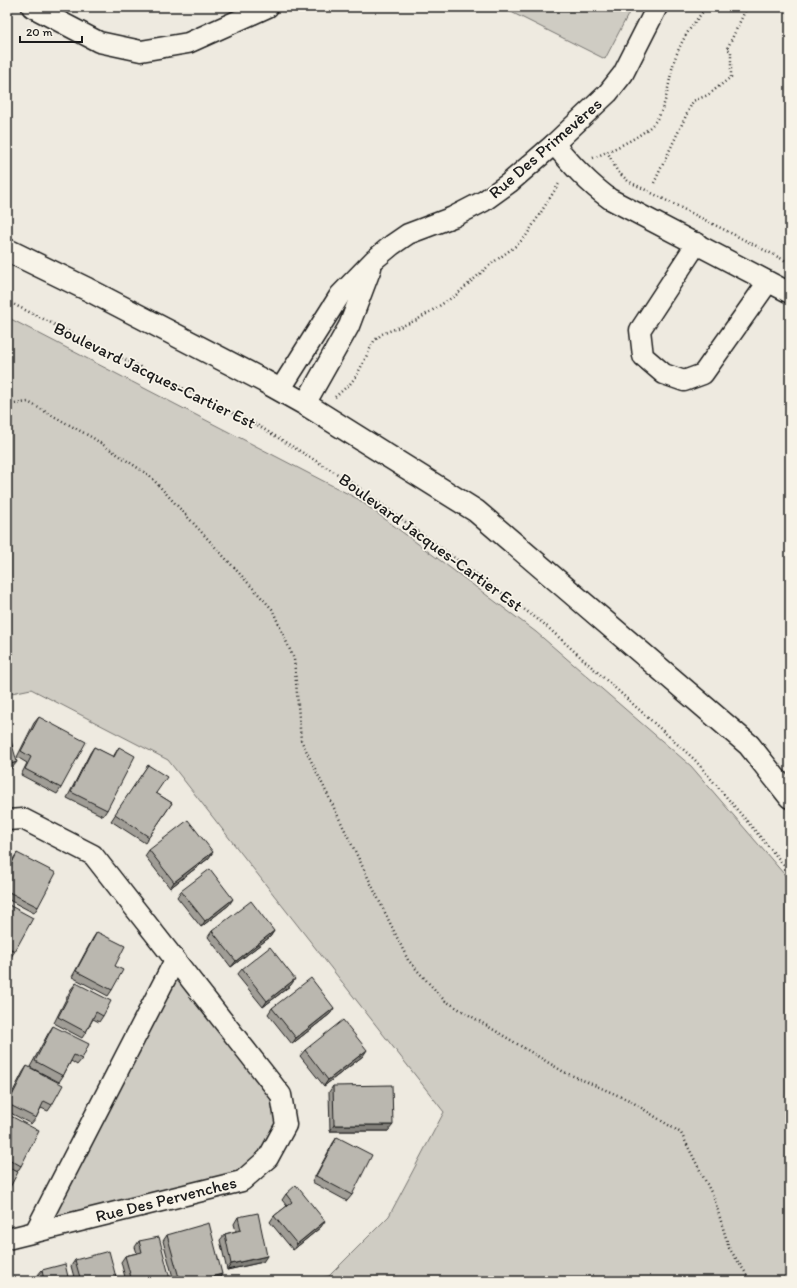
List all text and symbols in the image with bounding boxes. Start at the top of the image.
scale bar [20,18,82,44]
text: 20 m [26,25,53,39]
street label: Rue Des Primevères [484,93,606,203]
street label: Boulevard Jacques-Cartier Est [51,317,259,433]
street label: Boulevard Jacques-Cartier Est [335,469,527,615]
street label: Rue Des Pervenches [93,1172,239,1226]

